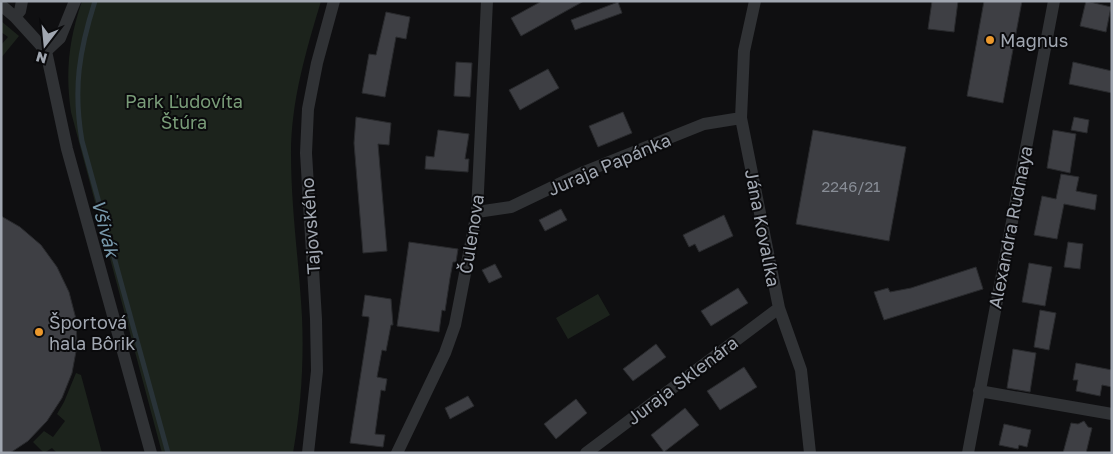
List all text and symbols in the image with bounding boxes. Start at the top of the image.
north arrow [20,20,70,70]
place label: Magnus [1000,29,1068,51]
marker: Magnus [984,34,996,46]
text: N [34,48,49,68]
park label: Park Ľudovíta Štúra [125,90,243,133]
street label: Juraja Papánka [544,128,674,200]
street label: Alexandra Rudnaya [983,144,1037,310]
street label: Jána Kovalíka [741,167,785,289]
street label: Tajovského [296,177,324,275]
house number: 2246/21 [822,177,880,195]
street label: Čulenova [454,193,488,275]
water label: Všivák [87,197,125,261]
place label: Športová hala Bôrik [49,311,136,354]
marker: Športová hala Bôrik [33,326,45,338]
street label: Juraja Sklenára [622,331,742,429]

